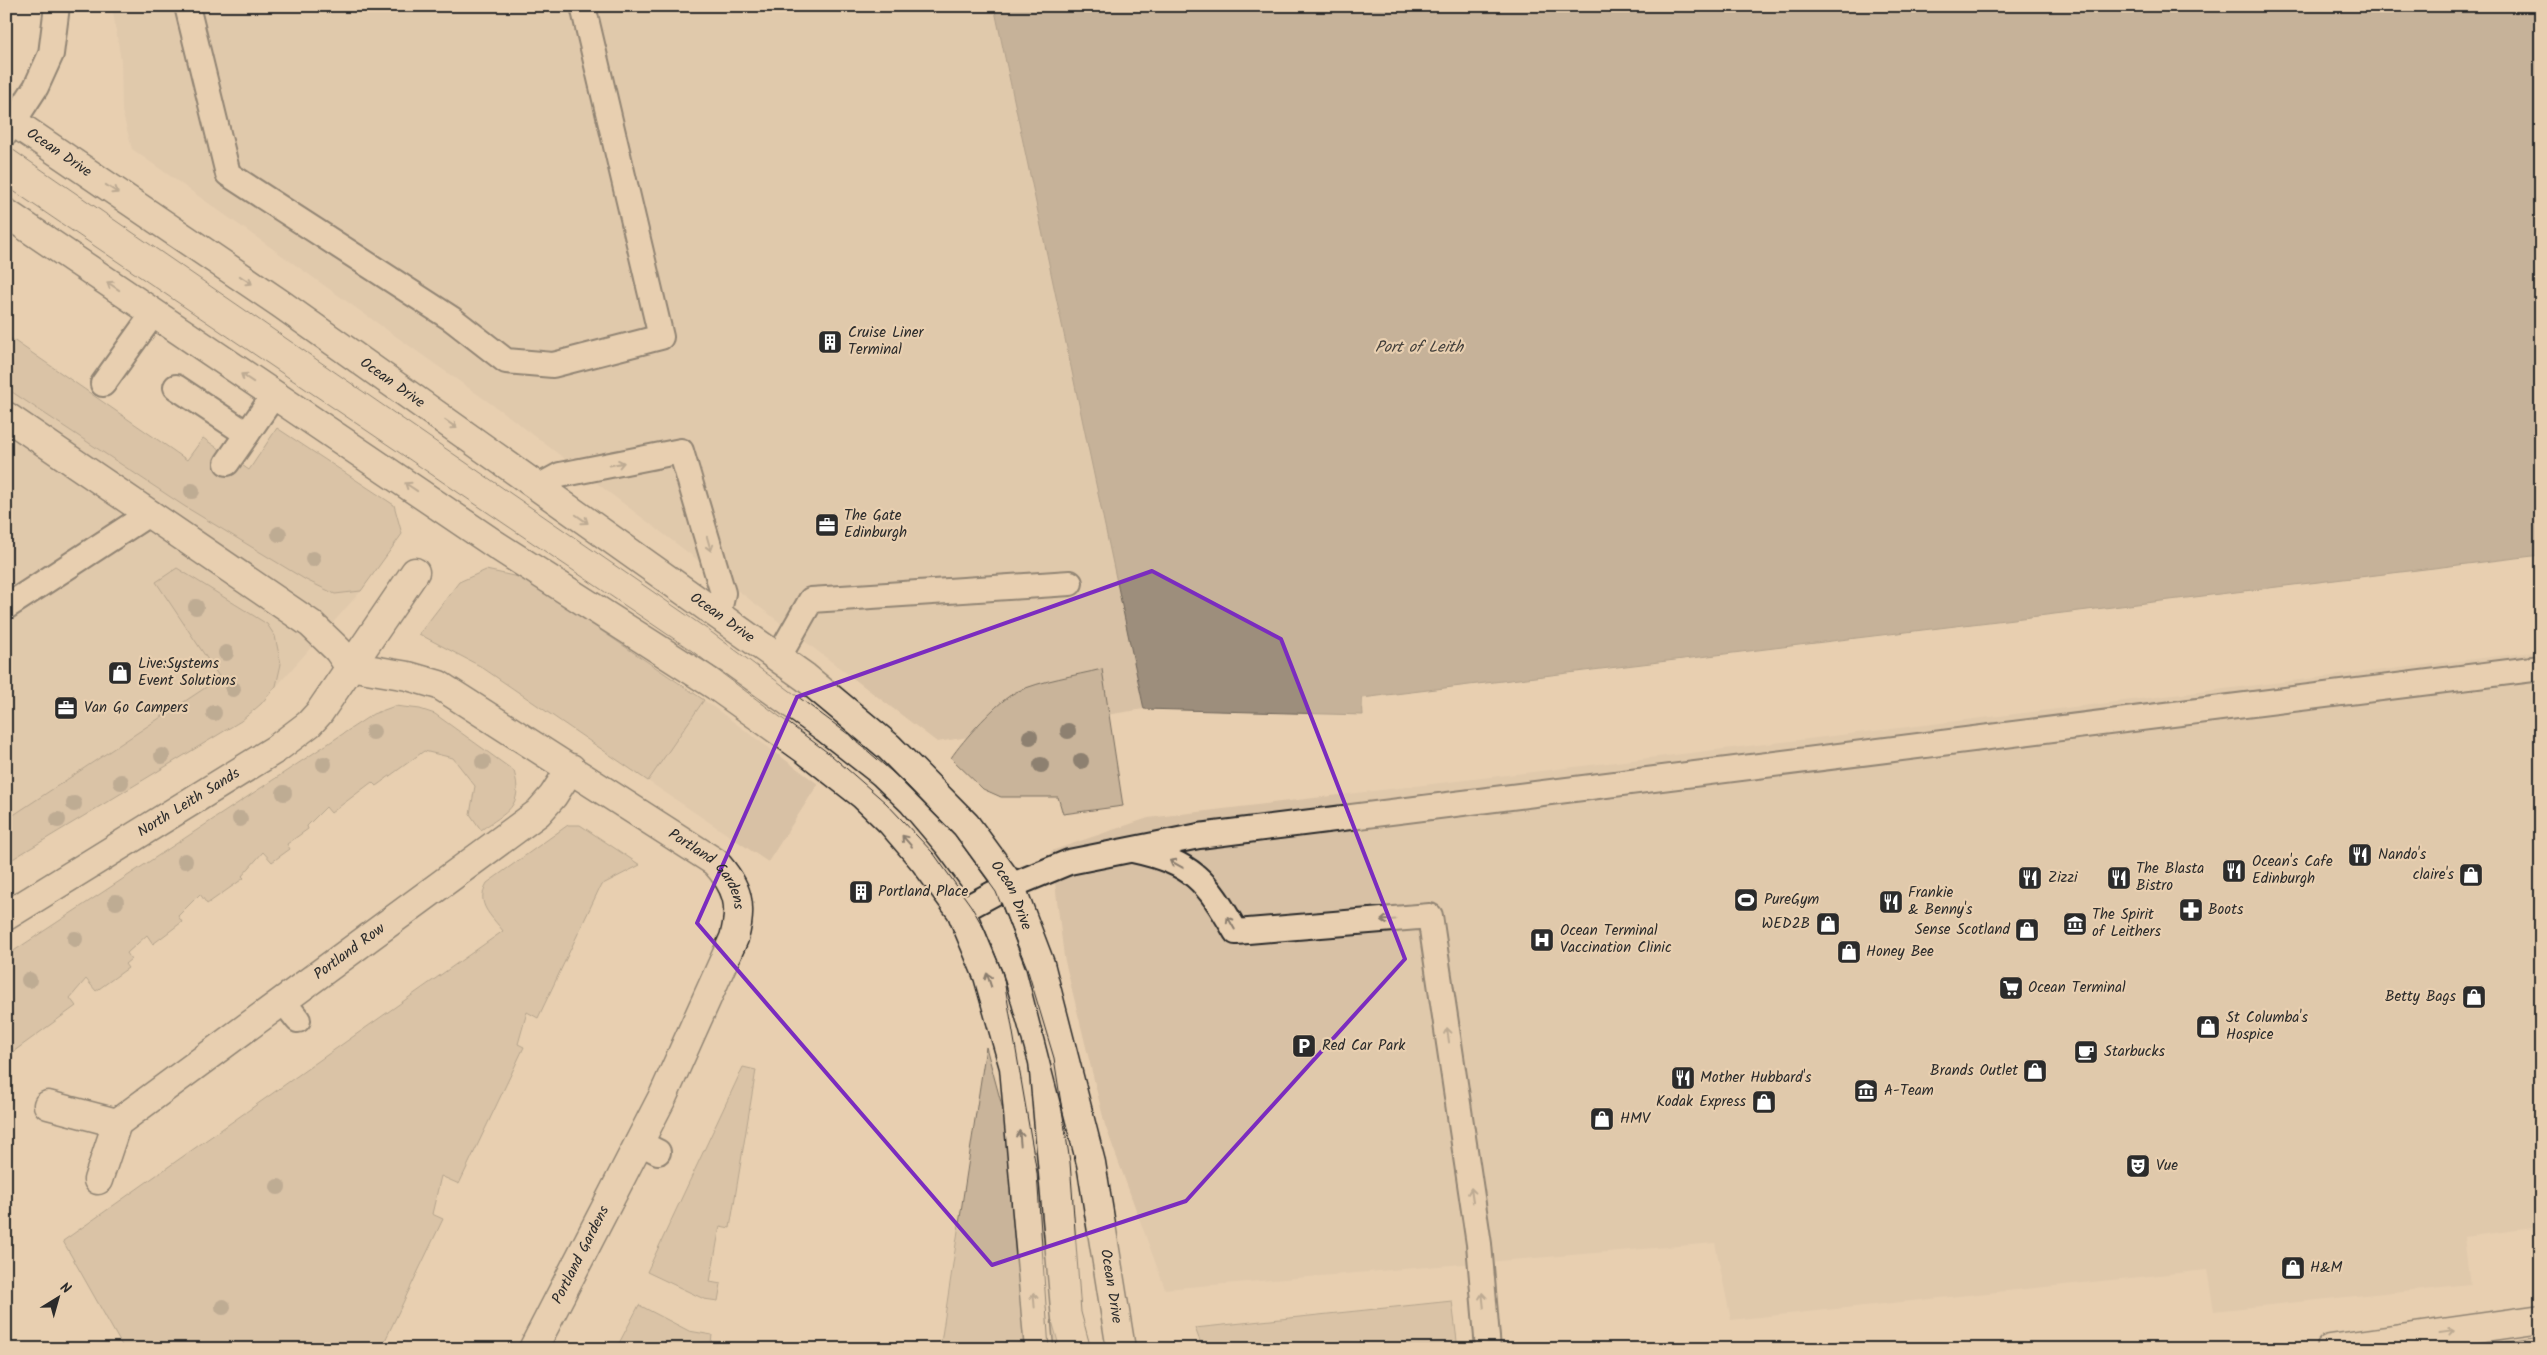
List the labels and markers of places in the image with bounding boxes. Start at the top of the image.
place label: Cruise Liner Terminal [848,321,924,362]
building icon: Cruise Liner Terminal [817,329,843,355]
place label: The Gate Edinburgh [844,504,907,545]
office icon: The Gate Edinburgh [814,512,840,538]
place label: Live:Systems Event Solutions [138,652,236,693]
shop icon: Live:Systems Event Solutions [107,660,133,686]
office icon: Van Go Campers [53,695,79,721]
place label: Van Go Campers [84,696,189,720]
restaurant icon: Nando's [2347,842,2373,868]
place label: Nando's [2378,843,2427,867]
place label: Ocean's Cafe Edinburgh [2252,850,2333,891]
place label: The Blasta Bistro [2136,857,2204,898]
restaurant icon: Ocean's Cafe Edinburgh [2221,858,2247,884]
shop icon: claire's [2458,862,2484,888]
place label: claire's [2413,863,2455,887]
restaurant icon: Zizzi [2017,865,2043,891]
restaurant icon: The Blasta Bistro [2106,865,2132,891]
place label: Zizzi [2048,866,2079,890]
building icon: Portland Place [848,879,874,905]
place label: Portland Place [878,880,968,904]
place label: Frankie & Benny's [1908,881,1973,922]
sports icon: PureGym [1733,887,1759,913]
place label: PureGym [1764,888,1819,912]
restaurant icon: Frankie & Benny's [1878,889,1904,915]
pharmacy icon: Boots [2178,897,2204,923]
place label: Boots [2208,898,2244,922]
place label: The Spirit of Leithers [2092,903,2162,944]
shop icon: WED2B [1815,911,1841,937]
museum icon: The Spirit of Leithers [2062,911,2088,937]
place label: WED2B [1762,912,1810,936]
shop icon: Sense Scotland [2014,917,2040,943]
place label: Sense Scotland [1915,918,2011,942]
place label: Ocean Terminal Vaccination Clinic [1560,919,1672,960]
hospital icon: Ocean Terminal Vaccination Clinic [1529,927,1555,953]
shop icon: Honey Bee [1836,939,1862,965]
place label: Honey Bee [1866,940,1934,964]
supermarket icon: Ocean Terminal [1998,975,2024,1001]
place label: Ocean Terminal [2028,976,2126,1000]
shop icon: Betty Bags [2461,984,2487,1010]
place label: Betty Bags [2385,985,2457,1009]
place label: St Columba's Hospice [2226,1006,2308,1047]
shop icon: St Columba's Hospice [2195,1014,2221,1040]
parking icon: Red Car Park [1291,1033,1317,1059]
place label: Red Car Park [1322,1034,1406,1058]
cafe icon: Starbucks [2073,1039,2099,1065]
place label: Starbucks [2104,1040,2166,1064]
shop icon: Brands Outlet [2022,1058,2048,1084]
place label: Brands Outlet [1930,1059,2018,1083]
restaurant icon: Mother Hubbard's [1670,1065,1696,1091]
place label: Mother Hubbard's [1700,1066,1812,1090]
museum icon: A-Team [1853,1078,1879,1104]
place label: A-Team [1884,1079,1934,1103]
shop icon: Kodak Express [1751,1089,1777,1115]
place label: Kodak Express [1656,1090,1747,1114]
shop icon: HMV [1589,1106,1615,1132]
place label: HMV [1620,1107,1651,1131]
theatre icon: Vue [2125,1153,2151,1179]
place label: Vue [2156,1154,2178,1178]
shop icon: H&M [2280,1255,2306,1281]
place label: H&M [2310,1256,2343,1280]

